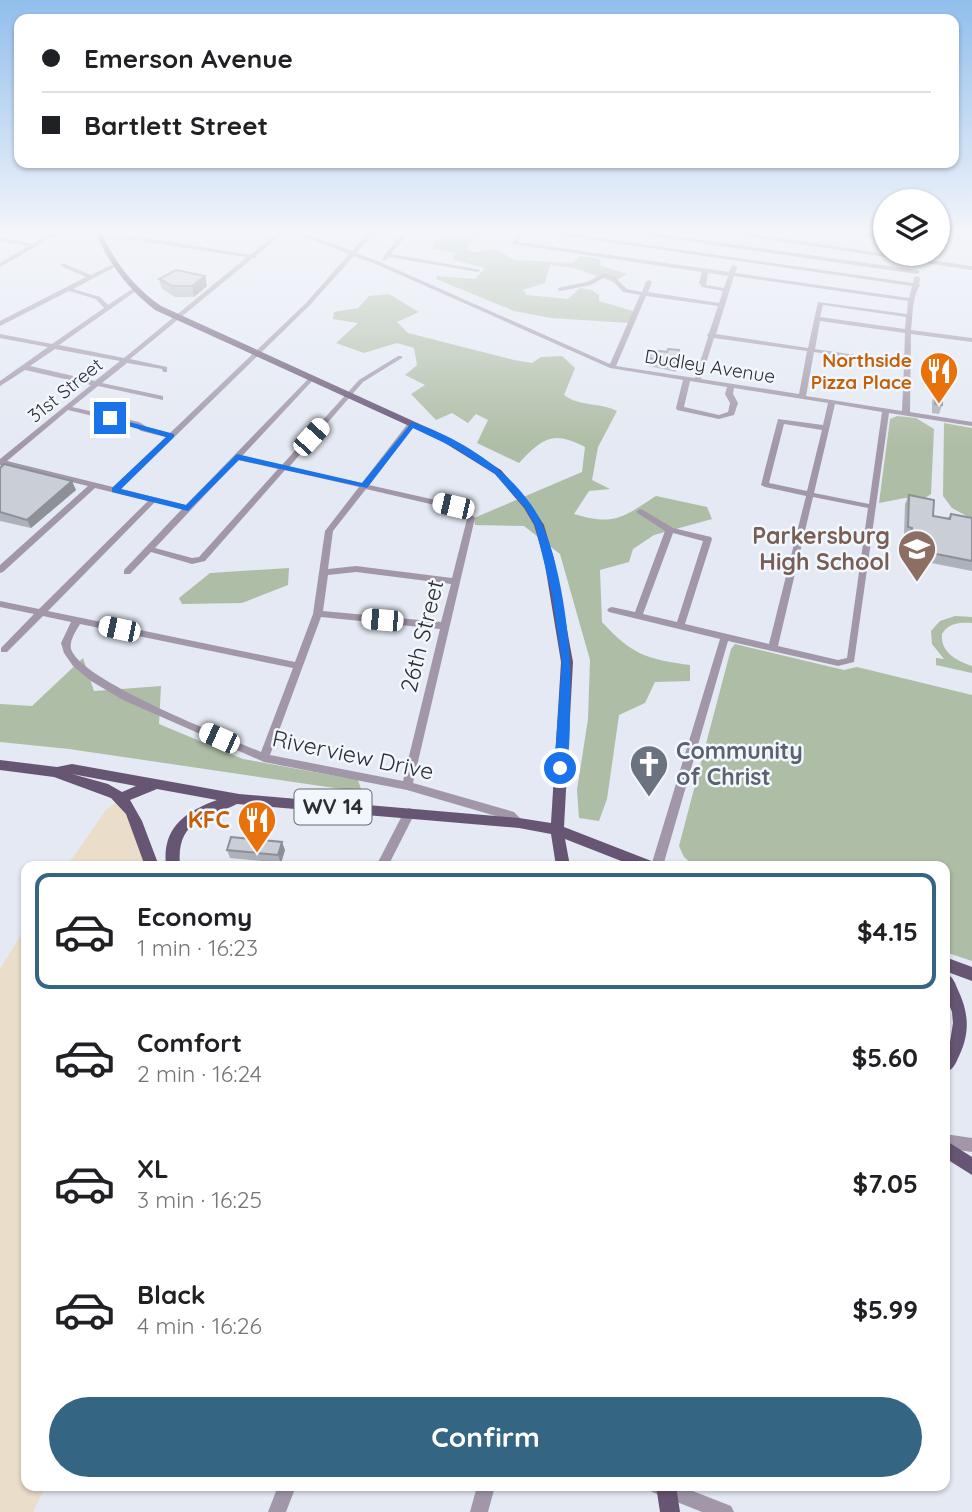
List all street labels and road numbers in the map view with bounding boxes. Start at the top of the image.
street label: Dudley Avenue [643,344,777,388]
street label: 31st Street [23,353,107,427]
street label: 26th Street [394,576,450,695]
street label: Riverview Drive [270,723,437,786]
road number: WV 14 [294,790,372,824]

